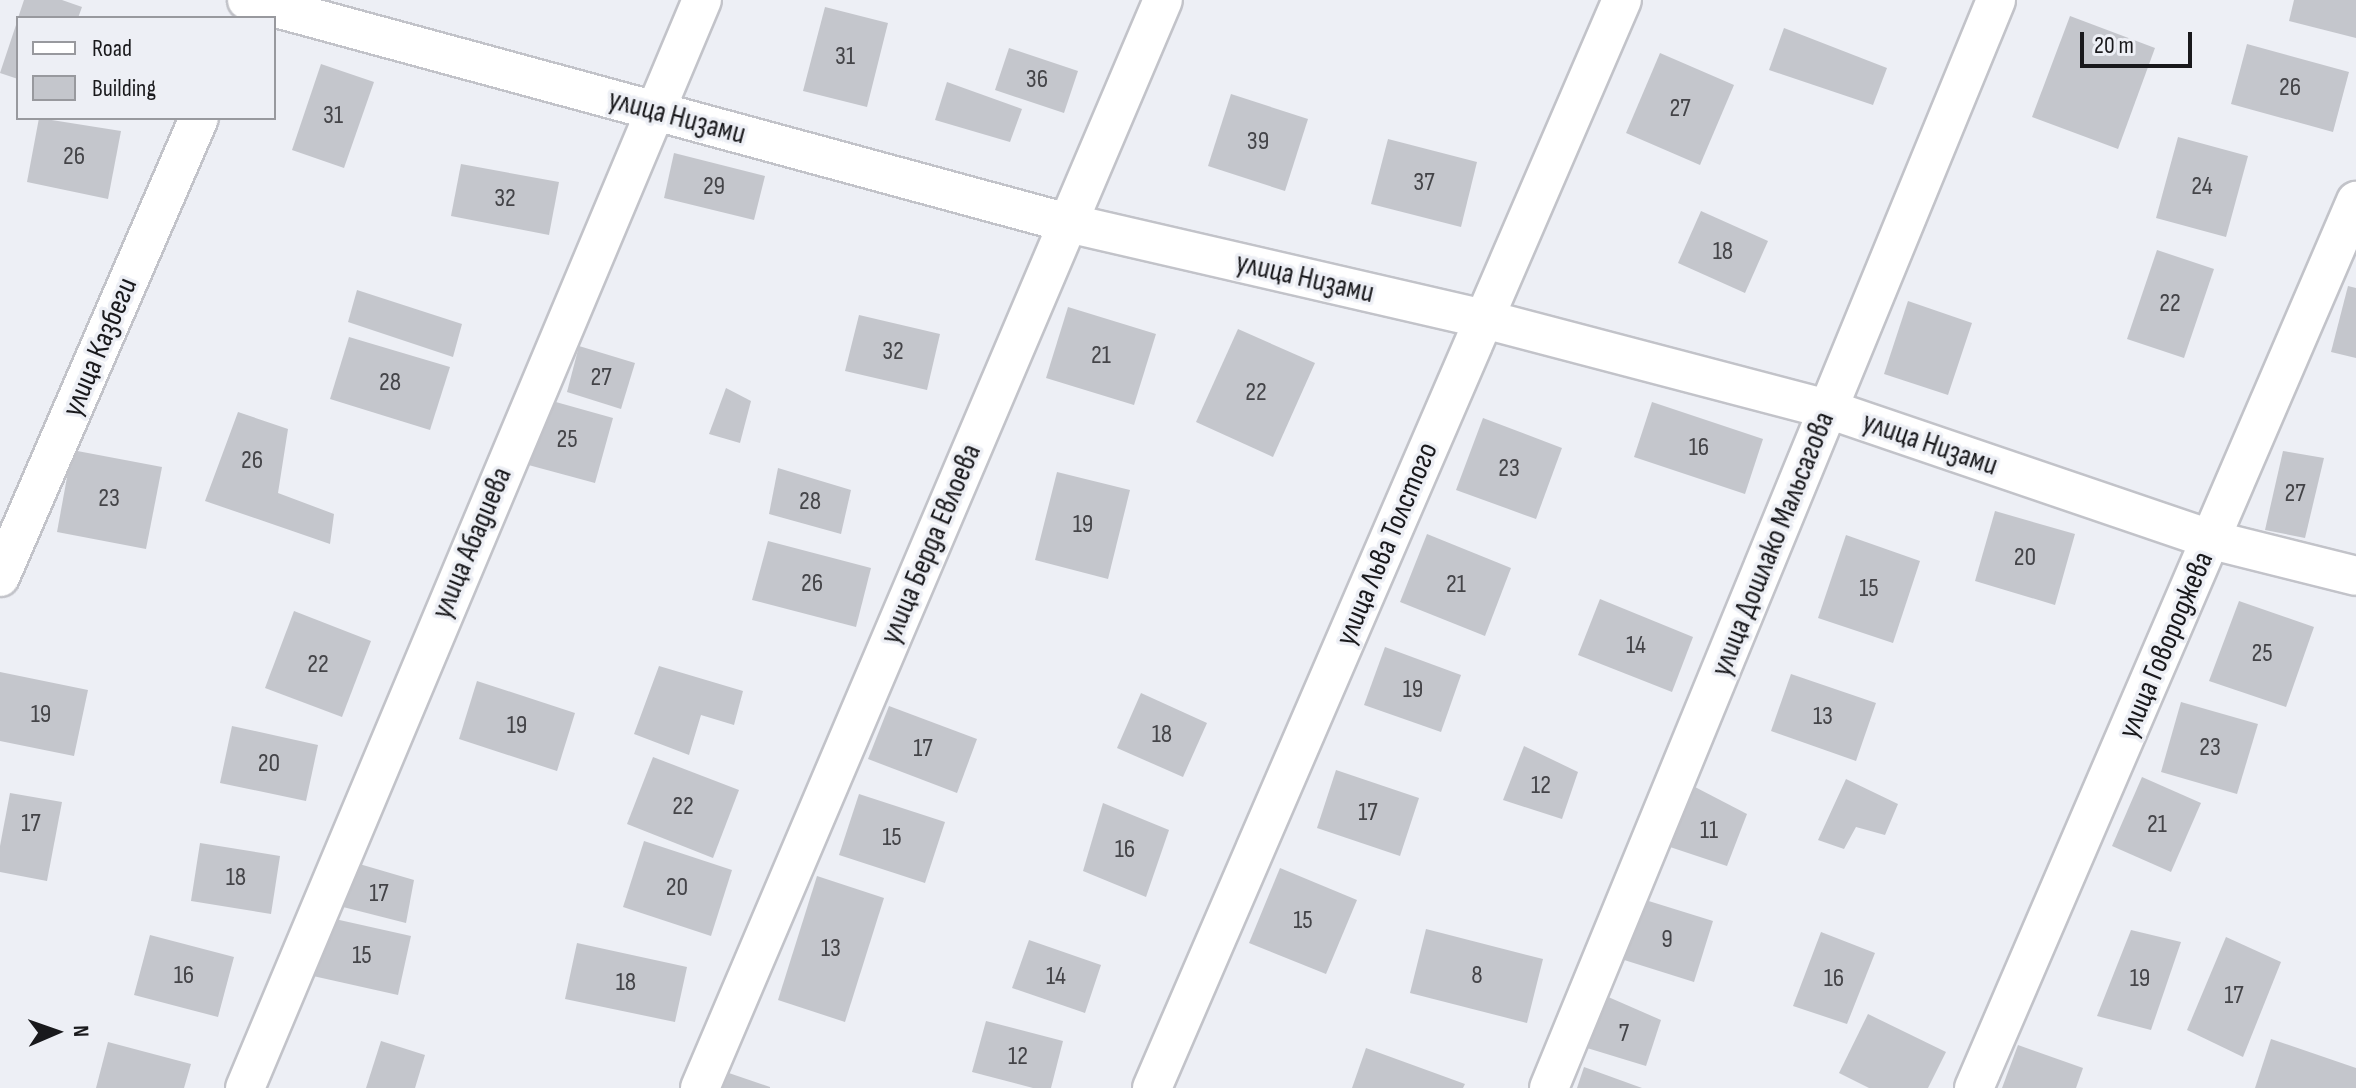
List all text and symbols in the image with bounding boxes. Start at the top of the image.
legend [16,16,276,120]
scale bar [2084,16,2196,66]
text: 20 m [2094,31,2134,60]
text: Road [92,34,132,63]
house number: 31 [835,41,855,73]
house number: 36 [1026,64,1048,96]
house number: 26 [2279,72,2301,104]
text: Building [92,74,156,103]
street label: улица Низами [604,81,750,153]
house number: 27 [1669,93,1691,125]
house number: 31 [323,100,343,132]
house number: 39 [1247,126,1269,158]
house number: 26 [63,141,85,173]
house number: 37 [1413,167,1435,199]
house number: 29 [703,171,725,203]
house number: 24 [2191,171,2213,203]
house number: 32 [494,183,516,215]
house number: 18 [1713,236,1733,268]
street label: улица Низами [1232,245,1378,311]
street label: улица Казбеги [55,272,145,422]
house number: 22 [2159,288,2181,320]
house number: 32 [882,336,904,368]
house number: 21 [1091,340,1111,372]
house number: 27 [590,362,612,394]
house number: 28 [379,367,401,399]
house number: 22 [1245,377,1267,409]
street label: улица Низами [1858,404,2002,484]
street label: улица Дошлако Мальсагова [1704,407,1842,681]
house number: 25 [556,424,578,456]
house number: 16 [1689,432,1709,464]
street label: улица Льва Толстого [1328,437,1446,651]
street label: улица Берда Евлоева [873,439,989,649]
house number: 26 [241,445,263,477]
house number: 23 [1498,453,1520,485]
street label: улица Абадиева [424,462,520,624]
house number: 27 [2284,478,2306,510]
house number: 23 [98,483,120,515]
house number: 28 [799,486,821,518]
house number: 19 [1073,509,1093,541]
house number: 20 [2014,542,2036,574]
street label: улица Говороджева [2111,546,2221,744]
house number: 26 [801,568,823,600]
house number: 21 [1446,569,1466,601]
house number: 15 [1859,573,1879,605]
house number: 14 [1626,630,1646,662]
house number: 25 [2251,638,2273,670]
house number: 22 [307,649,329,681]
house number: 19 [1403,674,1423,706]
house number: 19 [31,699,51,731]
house number: 13 [1813,701,1833,733]
house number: 19 [507,710,527,742]
house number: 18 [1152,719,1172,751]
house number: 23 [2199,732,2221,764]
house number: 17 [913,733,933,765]
house number: 20 [258,748,280,780]
house number: 12 [1531,770,1551,802]
house number: 22 [672,791,694,823]
house number: 17 [1358,797,1378,829]
house number: 17 [21,808,41,840]
house number: 21 [2147,809,2167,841]
house number: 11 [1700,815,1718,847]
house number: 15 [882,822,902,854]
house number: 16 [1115,834,1135,866]
house number: 18 [226,862,246,894]
house number: 20 [666,872,688,904]
house number: 17 [369,878,389,910]
house number: 15 [1293,905,1313,937]
house number: 9 [1661,924,1673,956]
house number: 13 [821,933,841,965]
house number: 15 [352,940,372,972]
house number: 16 [174,960,194,992]
house number: 8 [1471,960,1483,992]
house number: 14 [1046,961,1066,993]
house number: 16 [1824,963,1844,995]
house number: 19 [2130,963,2150,995]
house number: 18 [616,967,636,999]
house number: 17 [2224,980,2244,1012]
north arrow [16,992,96,1072]
house number: 7 [1619,1018,1629,1050]
text: N [67,1025,94,1037]
house number: 12 [1008,1041,1028,1073]

